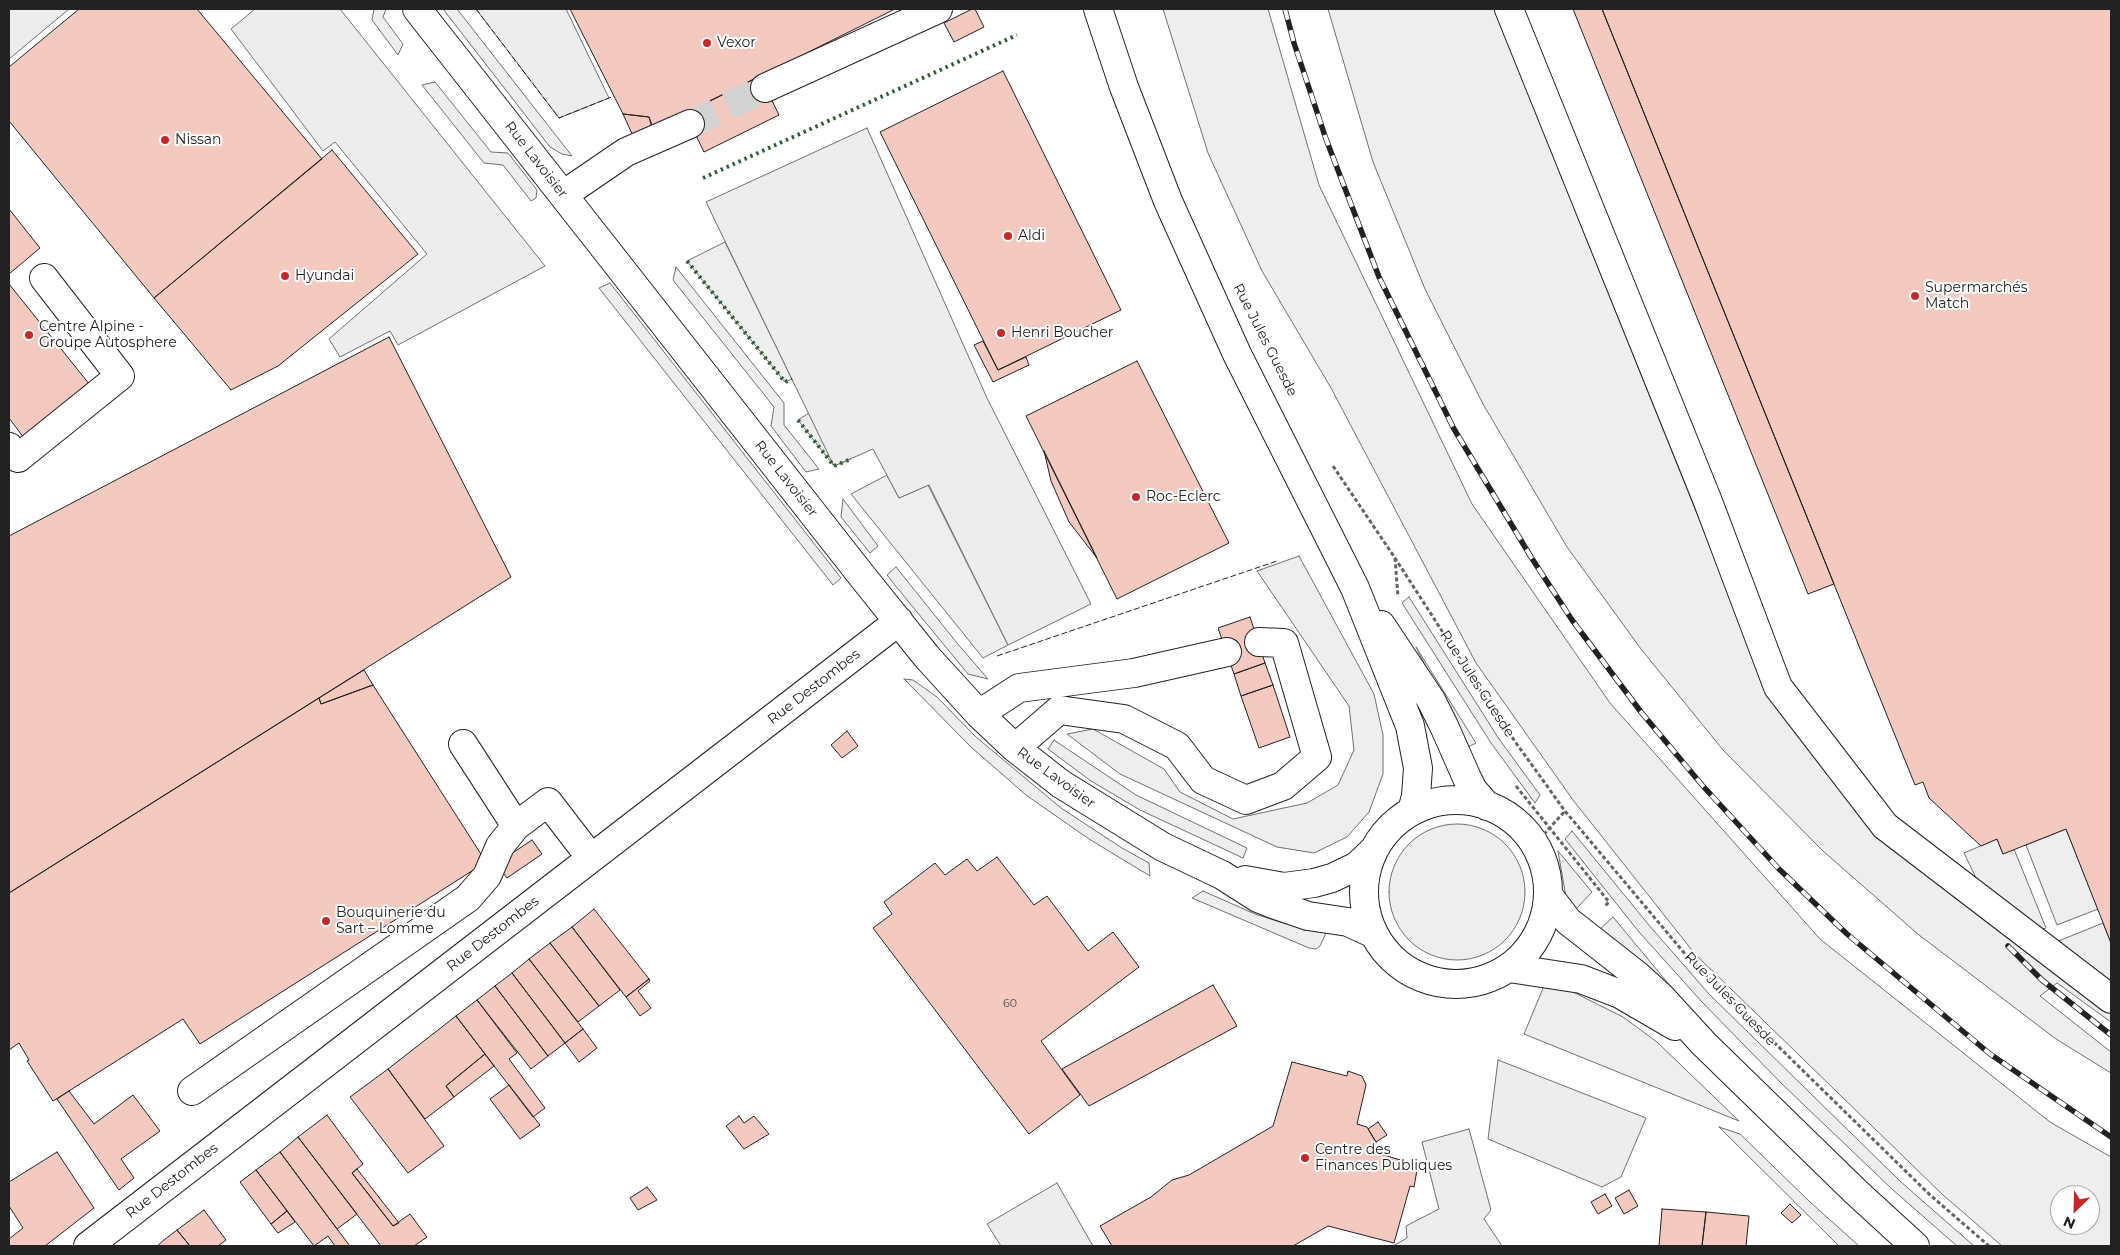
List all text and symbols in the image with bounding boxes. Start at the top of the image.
place label: Vexor [717,35,756,51]
marker: Vexor [701,37,713,49]
street label: Rue Lavoisier [501,118,571,202]
place label: Nissan [175,132,222,148]
marker: Nissan [159,134,171,146]
place label: Aldi [1018,228,1045,244]
marker: Aldi [1002,230,1014,242]
place label: Hyundai [295,268,354,284]
marker: Hyundai [279,270,291,282]
place label: Supermarchés Match [1925,280,2028,312]
street label: Rue Jules Guesde [1229,281,1301,399]
marker: Supermarchés Match [1909,290,1921,302]
place label: Centre Alpine - Groupe Autosphere [39,319,177,352]
place label: Henri Boucher [1011,325,1113,341]
marker: Henri Boucher [995,327,1007,339]
marker: Centre Alpine - Groupe Autosphere [23,329,35,341]
street label: Rue Lavoisier [751,437,821,521]
place label: Roc-Eclerc [1146,489,1221,505]
marker: Roc-Eclerc [1130,491,1142,503]
street label: Rue Jules Guesde [1436,627,1518,741]
street label: Rue Destombes [765,646,863,728]
street label: Rue Lavoisier [1014,744,1098,812]
street label: Rue Destombes [444,893,542,975]
place label: Bouquinerie du Sart – Lomme [336,905,446,938]
marker: Bouquinerie du Sart – Lomme [320,915,332,927]
street label: Rue Jules Guesde [1681,948,1779,1050]
house number: 60 [1003,997,1017,1011]
street label: Rue Destombes [123,1140,221,1222]
place label: Centre des Finances Publiques [1315,1142,1452,1174]
marker: Centre des Finances Publiques [1299,1152,1311,1164]
north arrow [2050,1185,2100,1235]
text: N [2060,1212,2078,1233]

